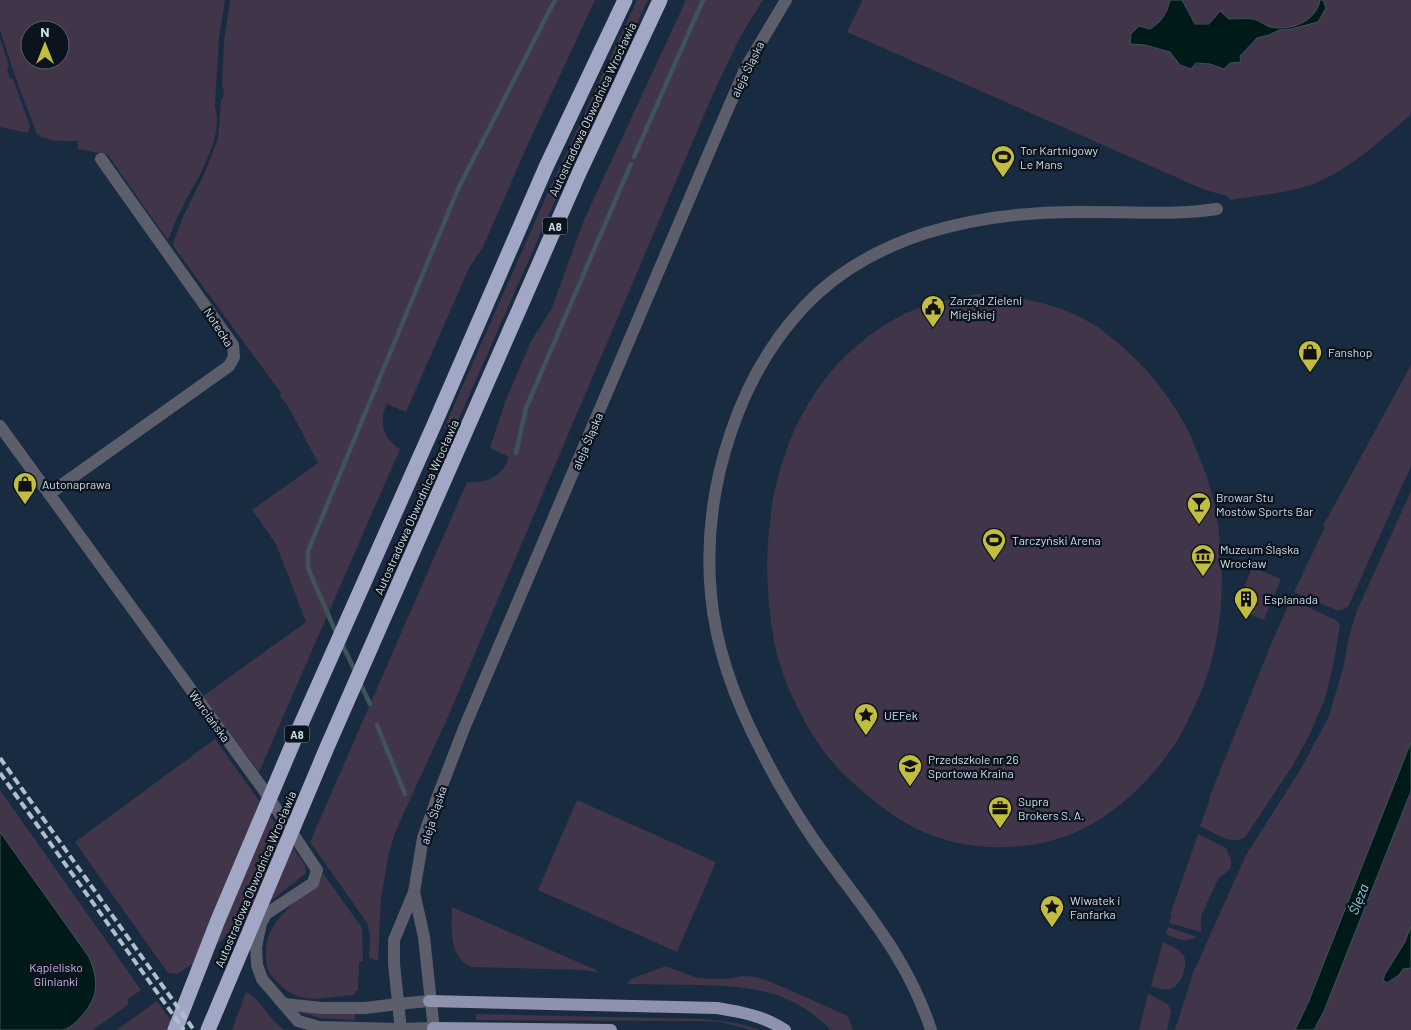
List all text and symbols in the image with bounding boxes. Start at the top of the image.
north arrow [20,20,70,70]
street label: Autostradowa Obwodnica Wrocławia [545,20,639,198]
text: N [40,23,50,40]
street label: aleja Śląska [727,39,767,99]
place label: Tor Kartnigowy Le Mans [1020,143,1099,171]
sports icon: Tor Kartnigowy Le Mans [990,144,1016,178]
road number: A8 [542,218,568,235]
place label: Zarząd Zieleni Miejskiej [950,293,1022,321]
public building icon: Zarząd Zieleni Miejskiej [920,294,946,328]
street label: Notecka [201,305,237,349]
shop icon: Fanshop [1297,339,1323,373]
place label: Fanshop [1328,345,1372,359]
street label: aleja Śląska [569,410,605,472]
street label: Autostradowa Obwodnica Wrocławia [371,417,461,597]
shop icon: Autonaprawa [12,471,38,505]
place label: Autonaprawa [42,477,111,491]
place label: Browar Stu Mostów Sports Bar [1216,490,1314,518]
bar icon: Browar Stu Mostów Sports Bar [1186,491,1212,525]
sports icon: Tarczyński Arena [981,527,1007,561]
place label: Tarczyński Arena [1012,533,1101,547]
place label: Muzeum Śląska Wrocław [1220,542,1299,570]
museum icon: Muzeum Śląska Wrocław [1190,543,1216,577]
building icon: Esplanada [1233,586,1259,620]
place label: Esplanada [1264,592,1318,606]
street label: Warciańska [187,688,233,744]
place icon: UEFek [853,702,879,736]
place label: UEFek [884,708,918,722]
road number: A8 [284,726,310,742]
place label: Przedszkole nr 26 Sportowa Kraina [928,752,1019,780]
school or university icon: Przedszkole nr 26 Sportowa Kraina [897,753,923,787]
street label: aleja Śląska [417,784,449,846]
street label: Autostradowa Obwodnica Wrocławia [211,789,299,969]
place label: Supra Brokers S. A. [1018,794,1084,822]
office icon: Supra Brokers S. A. [987,795,1013,829]
water label: Ślęza [1344,881,1372,917]
place label: Wiwatek i Fanfarka [1070,893,1120,921]
place icon: Wiwatek i Fanfarka [1039,894,1065,928]
park label: Kąpielisko Glinianki [29,960,83,988]

